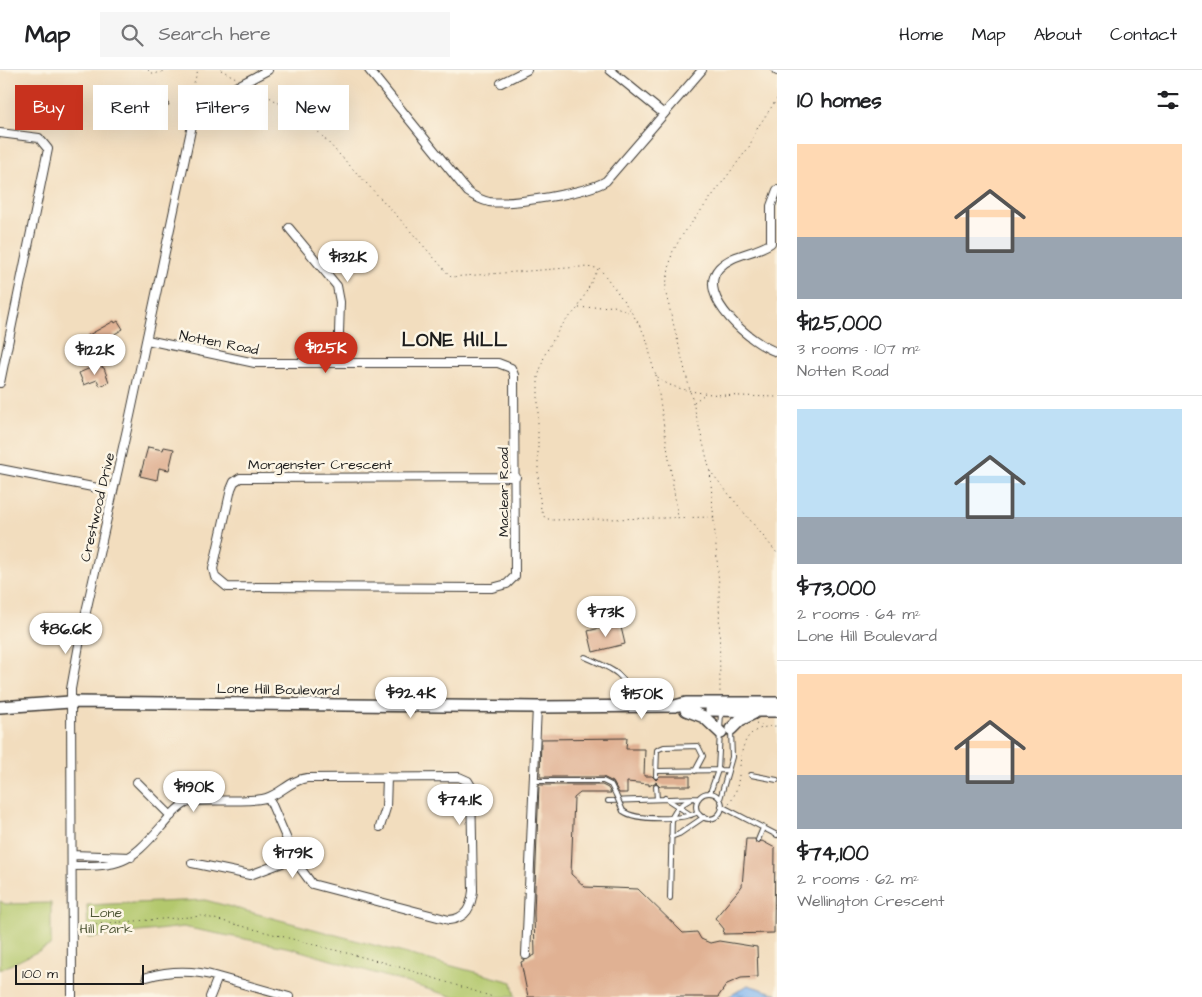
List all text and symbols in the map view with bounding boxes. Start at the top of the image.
search box [100,12,450,57]
text: Map [25,18,70,52]
icon: search [118,21,146,49]
text: Search here [158,21,271,48]
text: Home [899,22,944,47]
text: Map [972,22,1006,47]
text: About [1034,22,1082,47]
text: Contact [1110,22,1177,47]
chip: Buy [15,85,83,130]
chip: Rent [93,85,168,130]
chip: Filters [178,85,268,130]
chip: New [278,85,349,130]
text: 10 homes [797,86,882,115]
icon: filters [1154,86,1182,114]
icon: home [945,176,1035,266]
pin: $132K [313,240,383,283]
text: $132K [329,246,367,268]
text: $125,000 [797,309,882,338]
street label: Notten Road [177,326,260,360]
district label: LONE HILL [402,327,508,354]
pin: $125K [291,332,361,374]
pin: $122K [60,334,130,376]
text: $125K [305,337,347,359]
text: 3 rooms · 107 m² [797,338,921,360]
text: $122K [76,339,114,361]
text: Notten Road [797,360,889,382]
icon: home [945,442,1035,532]
street label: Maclear Road [494,447,514,537]
street label: Crestwood Drive [76,450,120,564]
street label: Morgenster Crescent [248,455,392,475]
text: $73,000 [797,574,876,603]
pin: $73K [576,596,636,638]
text: $73K [588,601,624,623]
text: 2 rooms · 64 m² [797,603,921,625]
pin: $86.6K [25,612,107,655]
text: $86.6K [40,618,92,640]
text: Lone Hill Boulevard [797,625,937,647]
pin: $92.4K [370,676,452,719]
pin: $150K [607,678,677,720]
street label: Lone Hill Boulevard [217,679,339,701]
text: $92.4K [386,682,436,704]
text: $150K [621,683,663,705]
icon: home [945,707,1035,797]
pin: $190K [159,770,229,813]
text: $190K [174,776,214,798]
pin: $74.1K [419,784,501,826]
text: $74.1K [438,789,482,811]
pin: $179K [258,836,328,879]
text: $74,100 [797,839,869,868]
text: $179K [273,842,313,864]
text: 2 rooms · 62 m² [797,868,919,890]
text: Wellington Crescent [797,890,944,912]
park label: Lone Hill Park [80,903,133,939]
scale bar [15,962,144,985]
text: 100 m [22,964,58,984]

